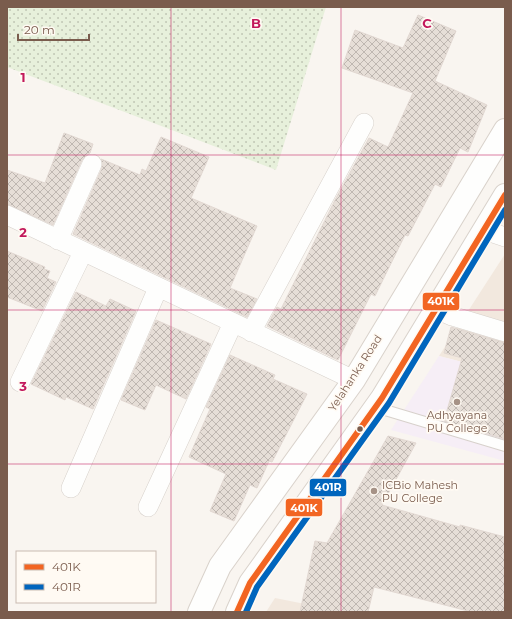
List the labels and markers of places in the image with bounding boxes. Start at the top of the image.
marker: Adhyayana PU College [452,397,462,407]
place label: Adhyayana PU College [427,408,488,435]
unlabelled marker [355,424,365,434]
place label: ICBio Mahesh PU College [382,478,458,505]
marker: ICBio Mahesh PU College [369,486,379,496]

